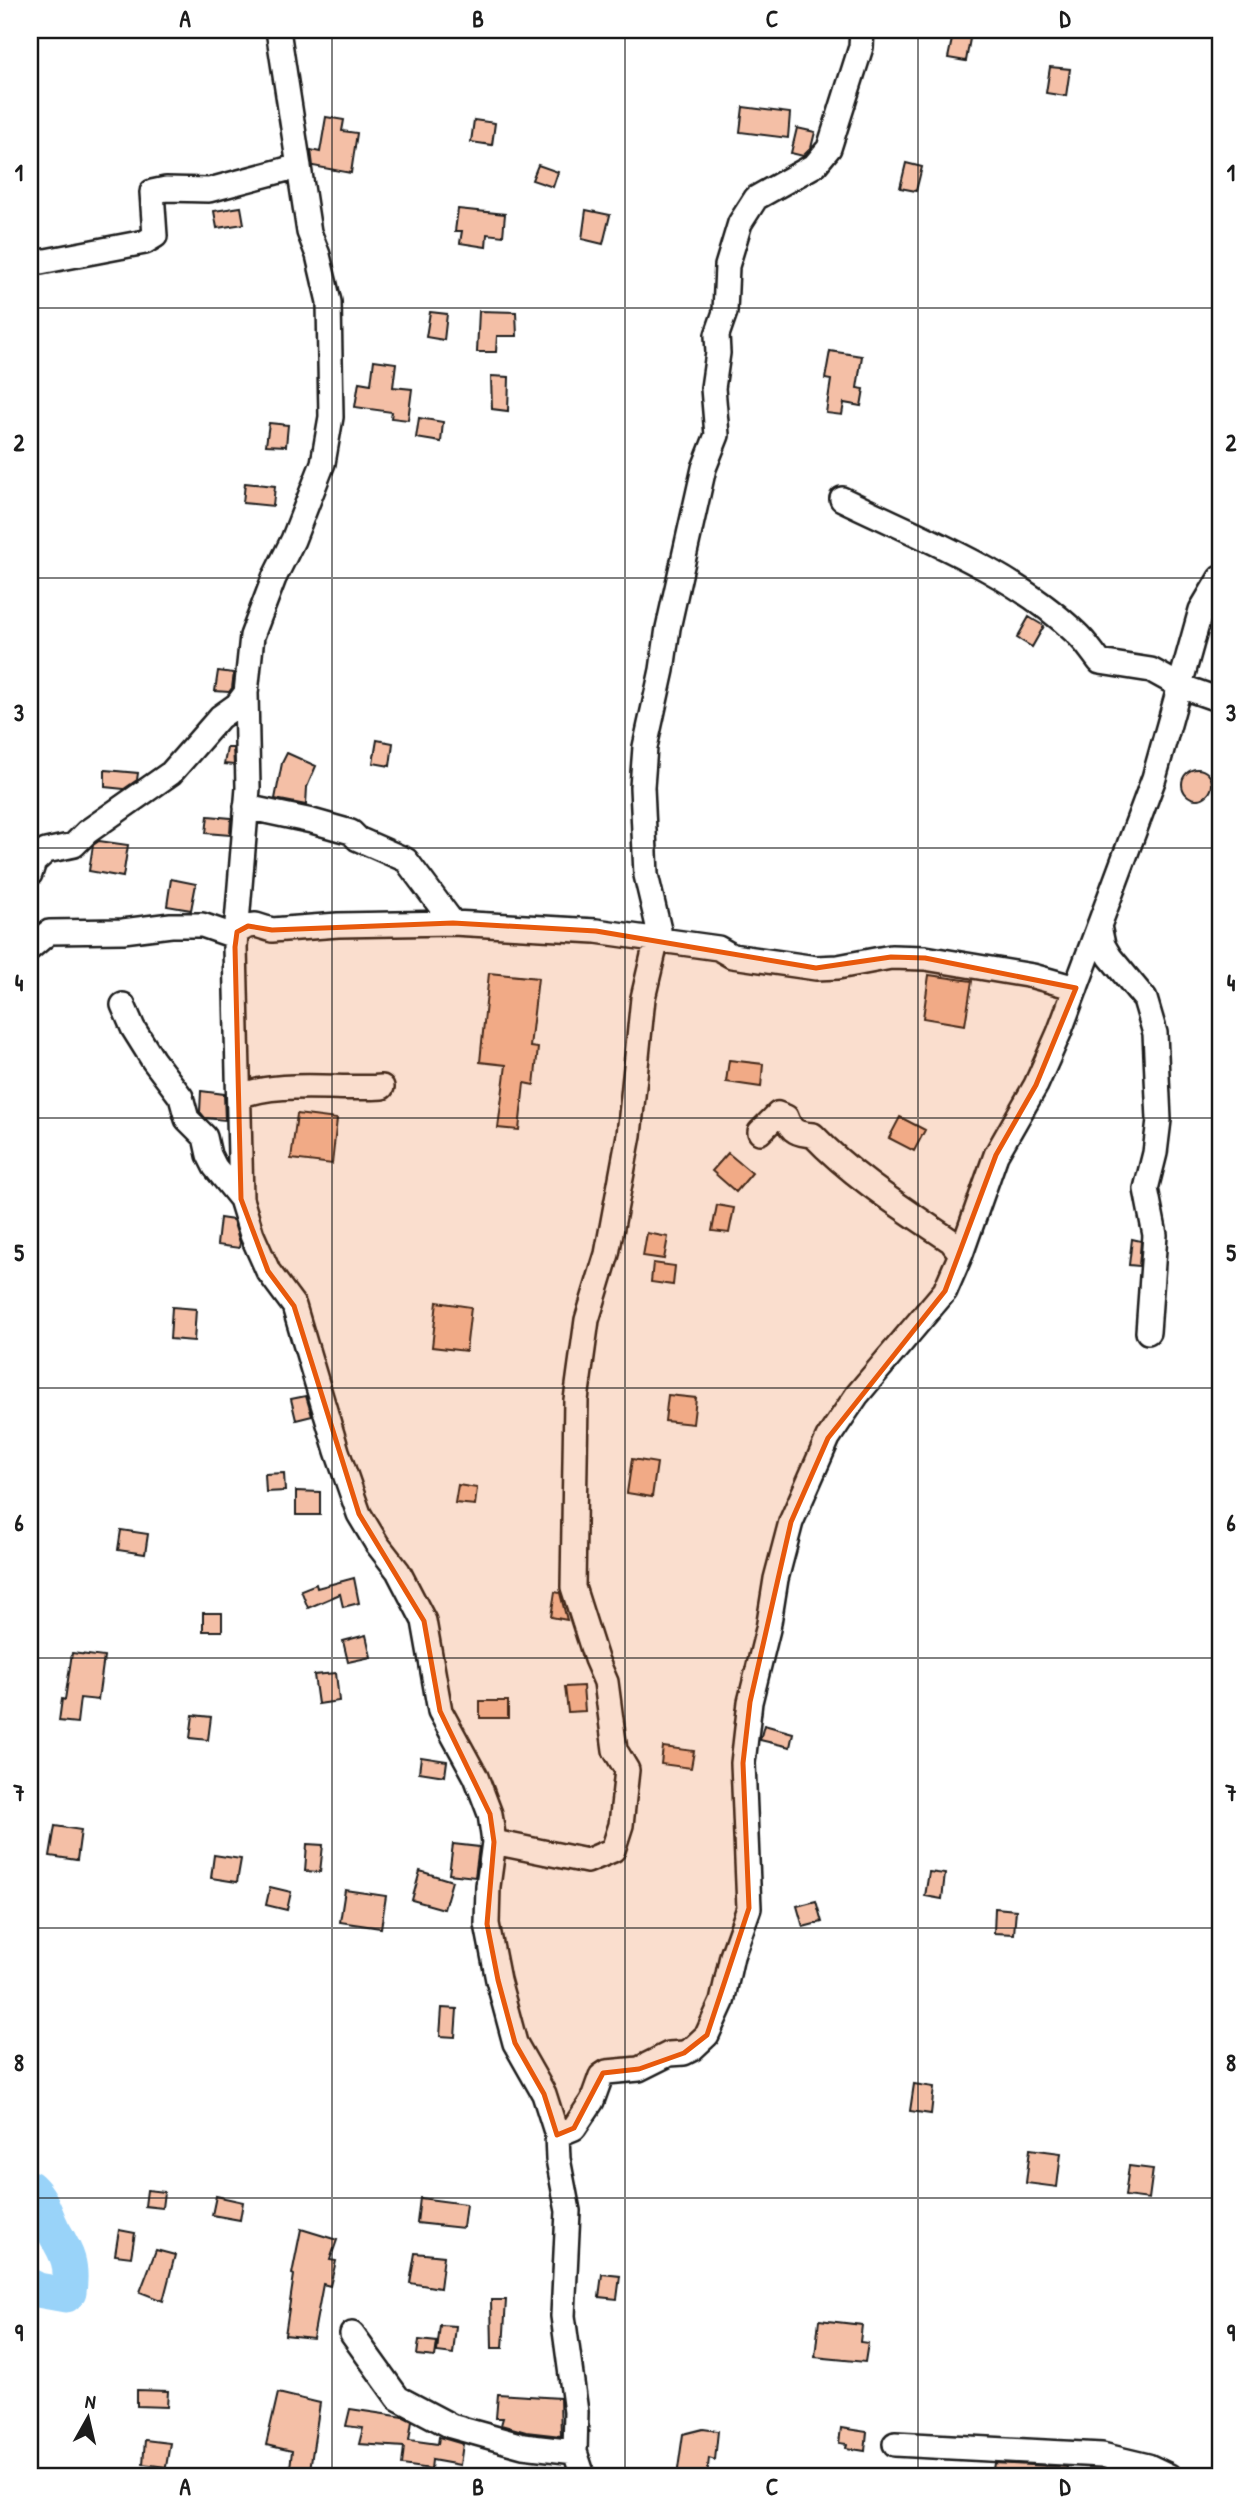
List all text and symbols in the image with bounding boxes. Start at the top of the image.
text: A [179,3,191,34]
text: B [472,3,484,34]
text: C [766,3,778,34]
text: D [1060,3,1072,34]
text: 1 [15,157,23,188]
text: 1 [1227,157,1235,188]
text: 2 [14,427,25,458]
text: 2 [1226,427,1237,458]
text: 3 [14,697,24,728]
text: 3 [1226,697,1236,728]
text: 4 [15,967,24,998]
text: 4 [1227,967,1236,998]
text: 5 [14,1237,24,1268]
text: 5 [1226,1237,1236,1268]
text: 6 [14,1507,24,1538]
text: 6 [1226,1507,1236,1538]
text: 7 [12,1777,25,1808]
text: 7 [1224,1777,1237,1808]
text: 8 [14,2047,24,2078]
text: 8 [1226,2047,1236,2078]
text: 9 [15,2317,24,2348]
text: 9 [1227,2317,1236,2348]
north arrow [52,2384,122,2454]
text: N [84,2388,97,2415]
text: A [179,2471,191,2502]
text: B [472,2471,484,2502]
text: C [766,2471,778,2502]
text: D [1060,2471,1072,2502]

